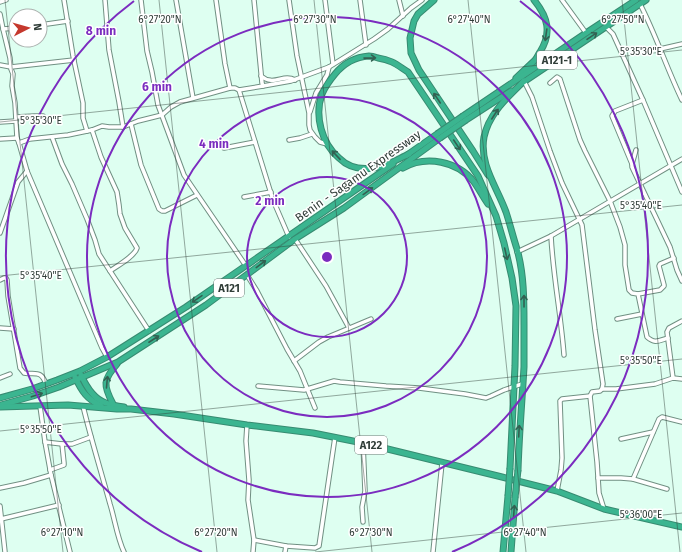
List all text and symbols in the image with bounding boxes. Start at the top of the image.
north arrow [8,8,48,48]
text: 6°27'20"N [138,14,182,26]
text: 6°27'30"N [293,14,337,26]
text: 6°27'40"N [447,14,491,26]
text: 6°27'50"N [601,14,645,26]
text: N [31,23,44,31]
text: 8 min [86,24,116,38]
one-way arrow [543,28,550,41]
one-way arrow [586,32,597,40]
text: 5°35'30"E [620,46,662,58]
road number: A121-1 [537,51,577,69]
one-way arrow [363,54,376,61]
text: 6 min [142,80,172,94]
one-way arrow [433,92,441,104]
one-way arrow [490,108,499,119]
text: 5°35'30"E [20,115,62,127]
street label: Benin - Sagamu Expressway [292,127,424,225]
text: 4 min [199,137,229,151]
one-way arrow [453,139,461,150]
one-way arrow [331,150,340,160]
one-way arrow [362,186,373,195]
text: 2 min [255,194,285,208]
text: 5°35'40"E [620,200,662,212]
one-way arrow [503,247,511,260]
centre of rings [320,250,334,264]
one-way arrow [255,260,266,269]
text: 5°35'40"E [20,270,62,282]
road number: A121 [214,279,244,297]
one-way arrow [192,295,203,303]
one-way arrow [520,295,528,308]
one-way arrow [148,335,159,343]
text: 5°35'50"E [620,355,662,367]
one-way arrow [104,376,111,389]
one-way arrow [31,390,43,398]
text: 5°35'50"E [20,424,62,436]
one-way arrow [516,425,523,438]
road number: A122 [355,436,387,454]
one-way arrow [511,505,518,518]
text: 5°36'00"E [620,509,662,521]
text: 6°27'10"N [41,527,83,539]
text: 6°27'20"N [194,527,238,539]
text: 6°27'30"N [349,527,393,539]
text: 6°27'40"N [503,527,547,539]

